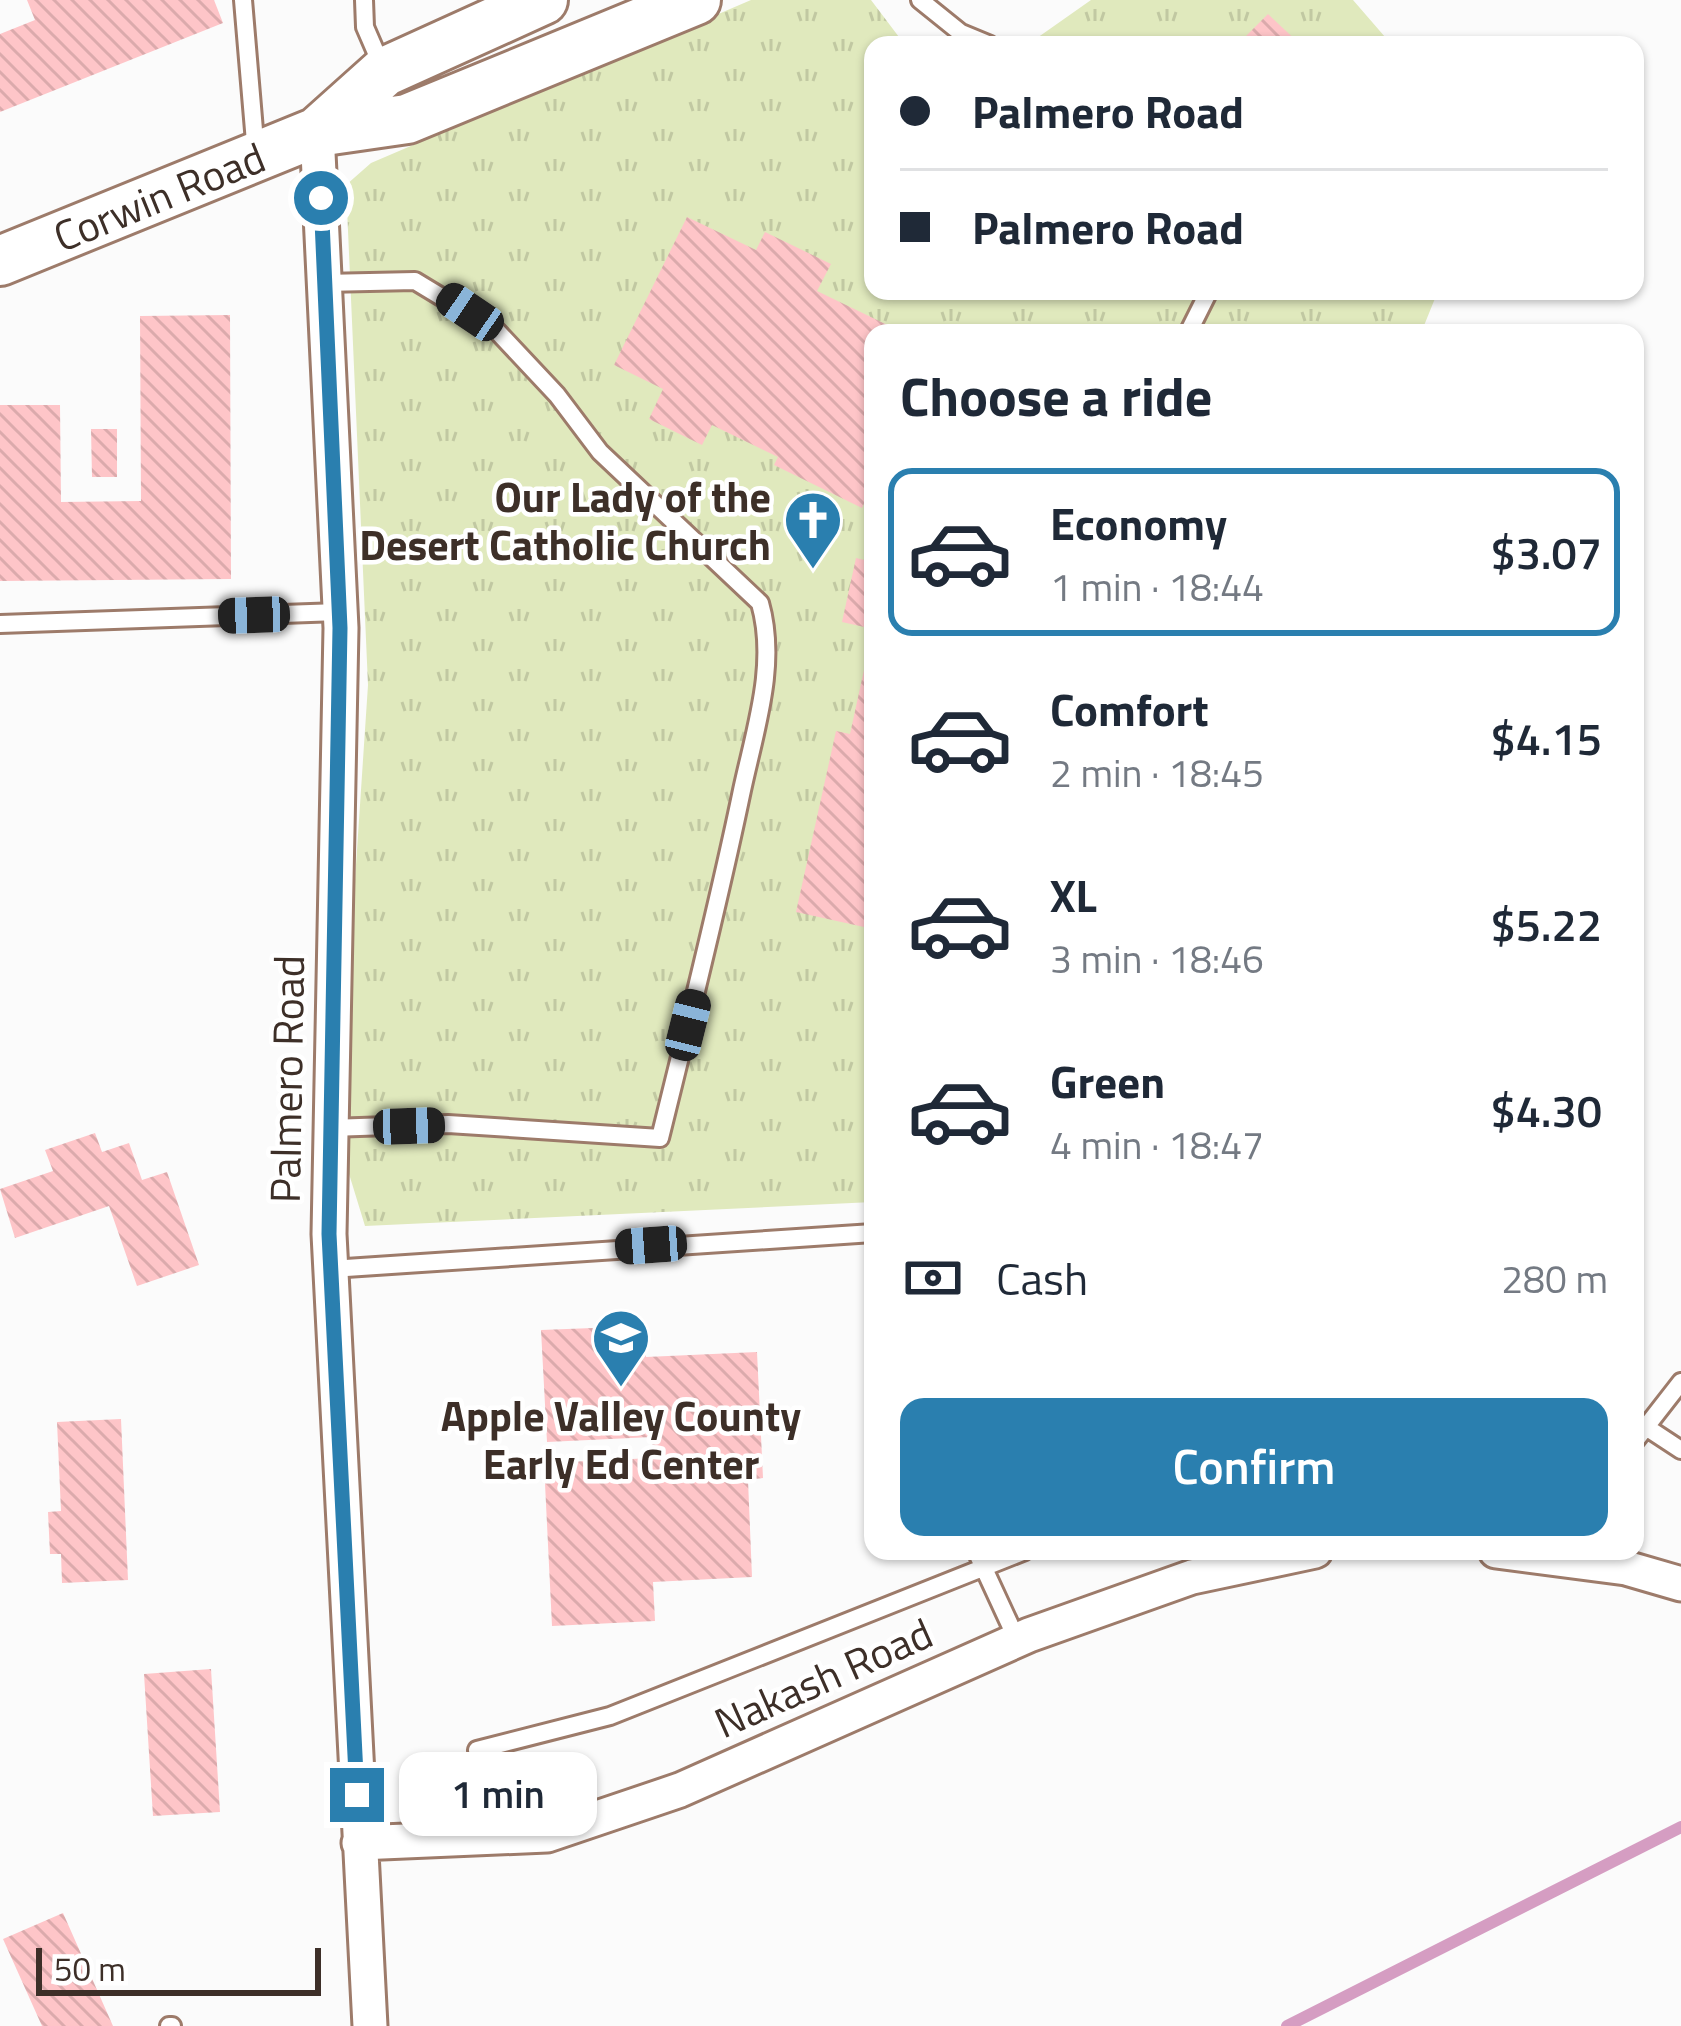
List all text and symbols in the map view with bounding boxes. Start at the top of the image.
text: Palmero Road [972,77,1244,145]
street label: Corwin Road [44,125,274,267]
route start [294,171,348,225]
text: Palmero Road [972,193,1244,261]
car [430,277,510,347]
text: Choose a ride [900,355,1212,437]
place label: Our Lady of the Desert Catholic Church [359,464,771,576]
church icon: Our Lady of the Desert Catholic Church [782,489,844,571]
text: Economy [1050,489,1227,557]
icon: car [906,498,1014,606]
text: $3.07 [1490,518,1602,586]
text: 1 min · 18:44 [1050,557,1264,616]
car [217,596,291,634]
text: Comfort [1050,675,1209,743]
icon: car [906,684,1014,792]
text: $4.15 [1490,704,1602,772]
text: 2 min · 18:45 [1050,743,1264,802]
text: XL [1050,861,1097,929]
icon: car [906,870,1014,978]
text: $5.22 [1490,890,1602,958]
text: 3 min · 18:46 [1050,929,1264,988]
street label: Palmero Road [252,954,320,1204]
car [662,986,714,1064]
text: Green [1050,1047,1165,1115]
icon: car [906,1056,1014,1164]
text: $4.30 [1490,1076,1602,1144]
car [372,1107,446,1145]
text: 4 min · 18:47 [1050,1115,1264,1174]
car [614,1225,688,1265]
text: Cash [996,1244,1088,1312]
icon: cash [900,1245,966,1311]
text: 280 m [1501,1249,1608,1308]
school or university icon: Apple Valley County Early Ed Center [590,1307,652,1389]
place label: Apple Valley County Early Ed Center [441,1383,801,1495]
button: Confirm [900,1398,1608,1536]
street label: Nakash Road [704,1600,942,1754]
callout: 1 min [399,1753,597,1837]
text: 1 min [451,1764,545,1823]
route end [330,1768,384,1822]
scale bar [36,1942,321,1995]
text: 50 m [54,1944,126,1994]

